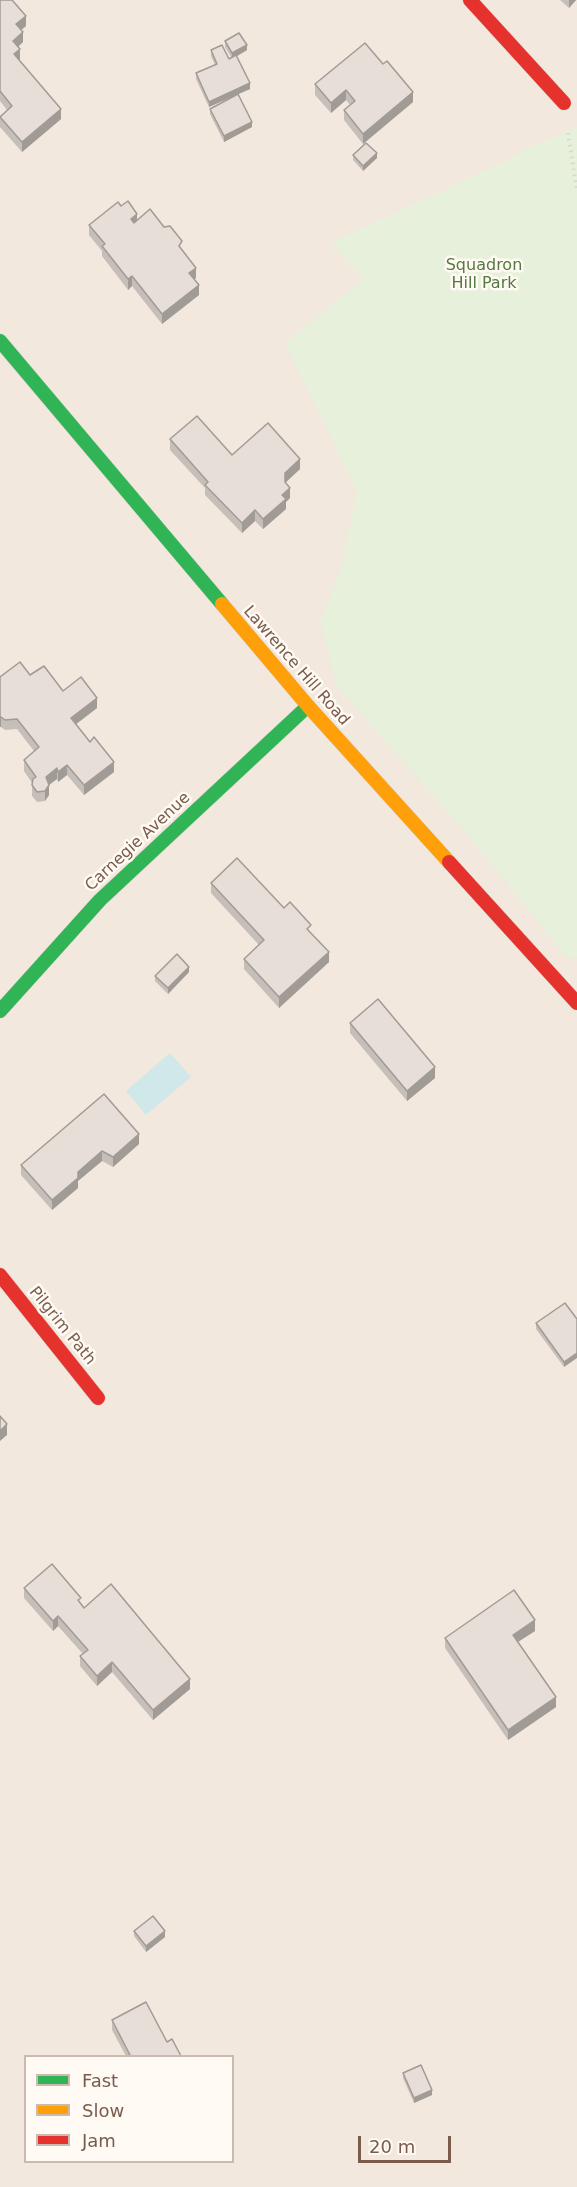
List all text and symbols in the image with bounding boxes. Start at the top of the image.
park label: Squadron Hill Park [446,256,522,294]
street label: Lawrence Hill Road [239,602,353,730]
street label: Carnegie Avenue [82,789,194,895]
street label: Pilgrim Path [25,1283,99,1369]
legend [24,2055,234,2163]
text: Fast [82,2070,118,2091]
text: Slow [82,2100,124,2121]
scale bar [361,2124,454,2162]
text: Jam [82,2130,116,2151]
text: 20 m [369,2136,415,2157]

